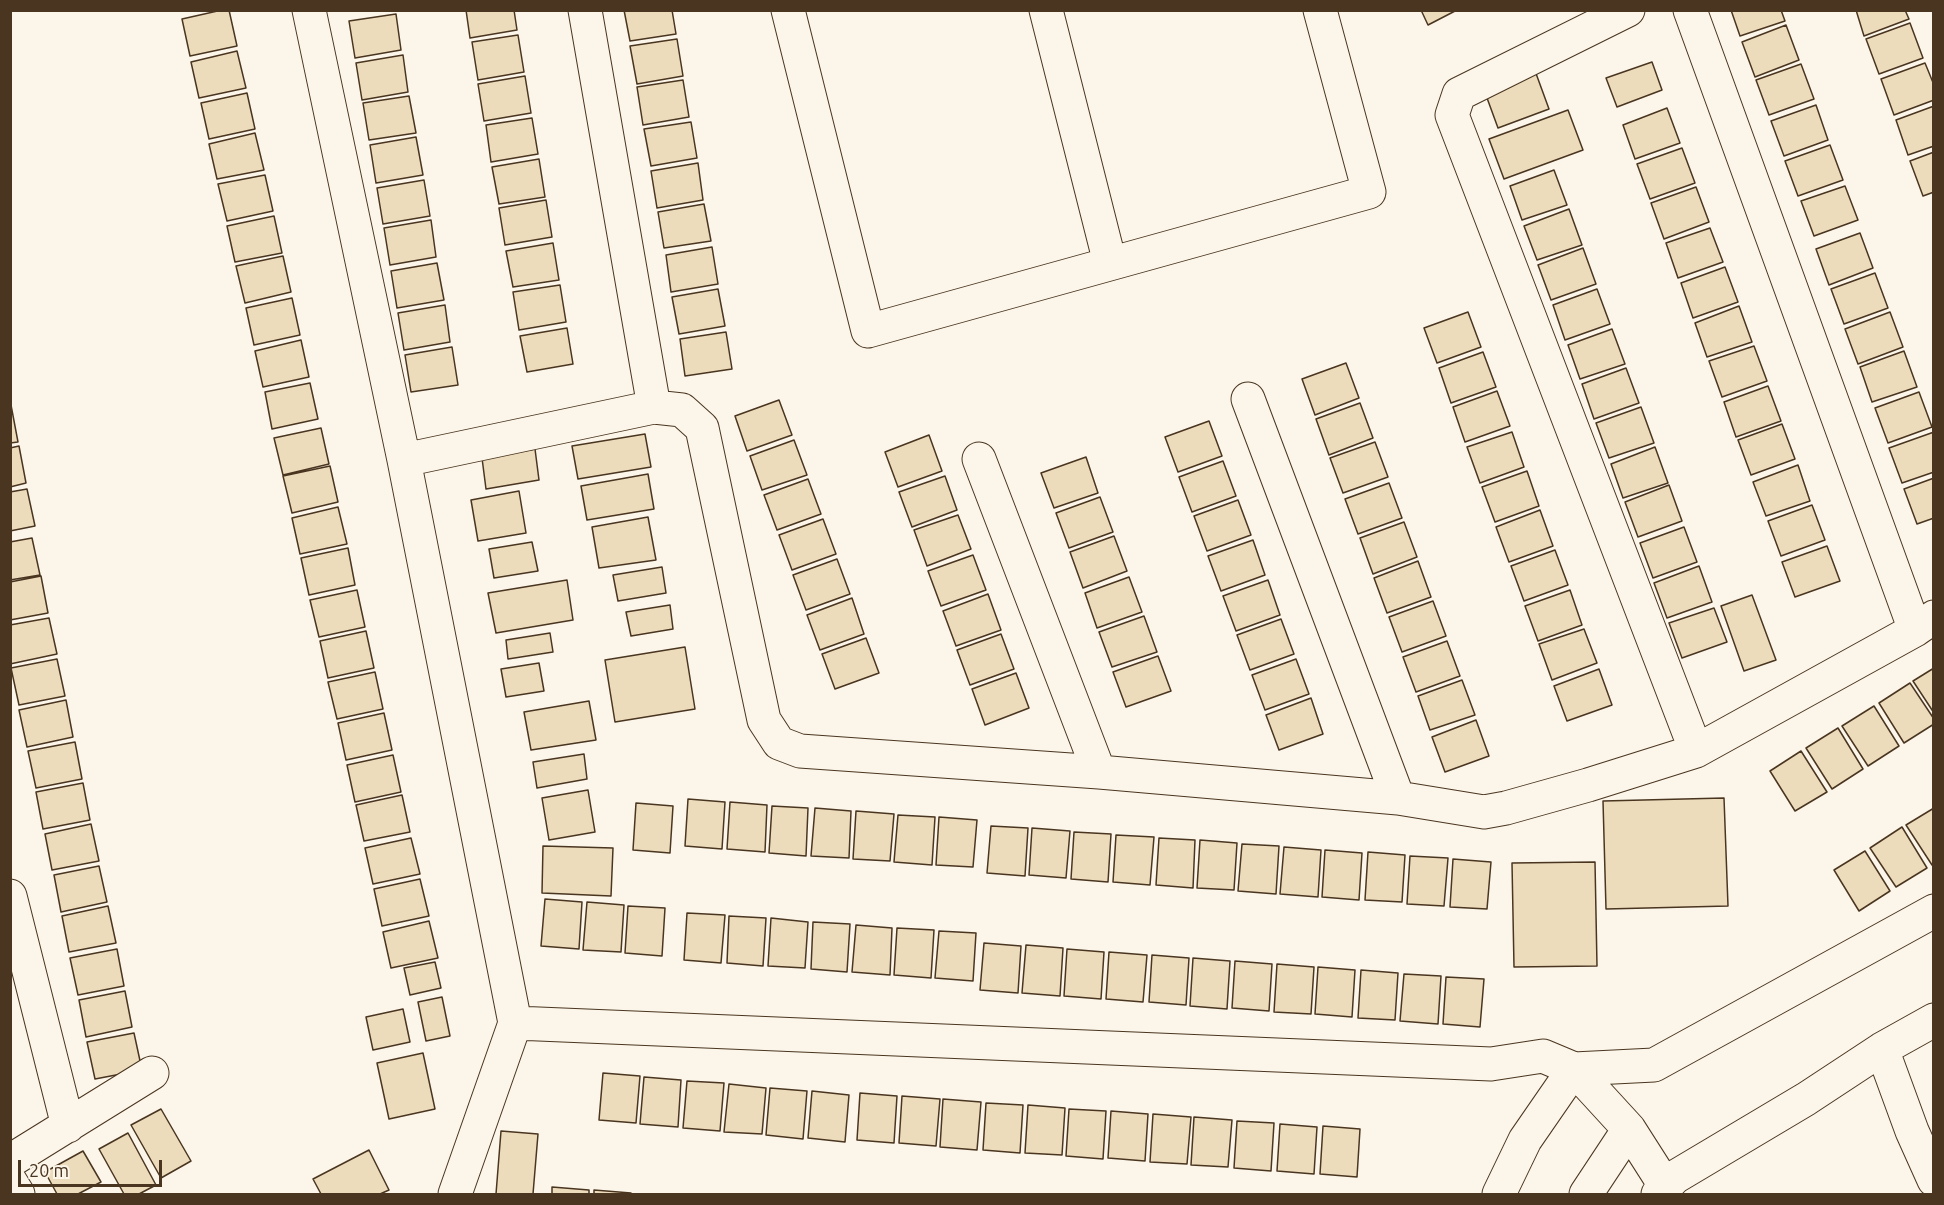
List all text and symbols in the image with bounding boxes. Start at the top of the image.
scale bar [21,1148,165,1186]
text: 20 m [29,1160,69,1180]

